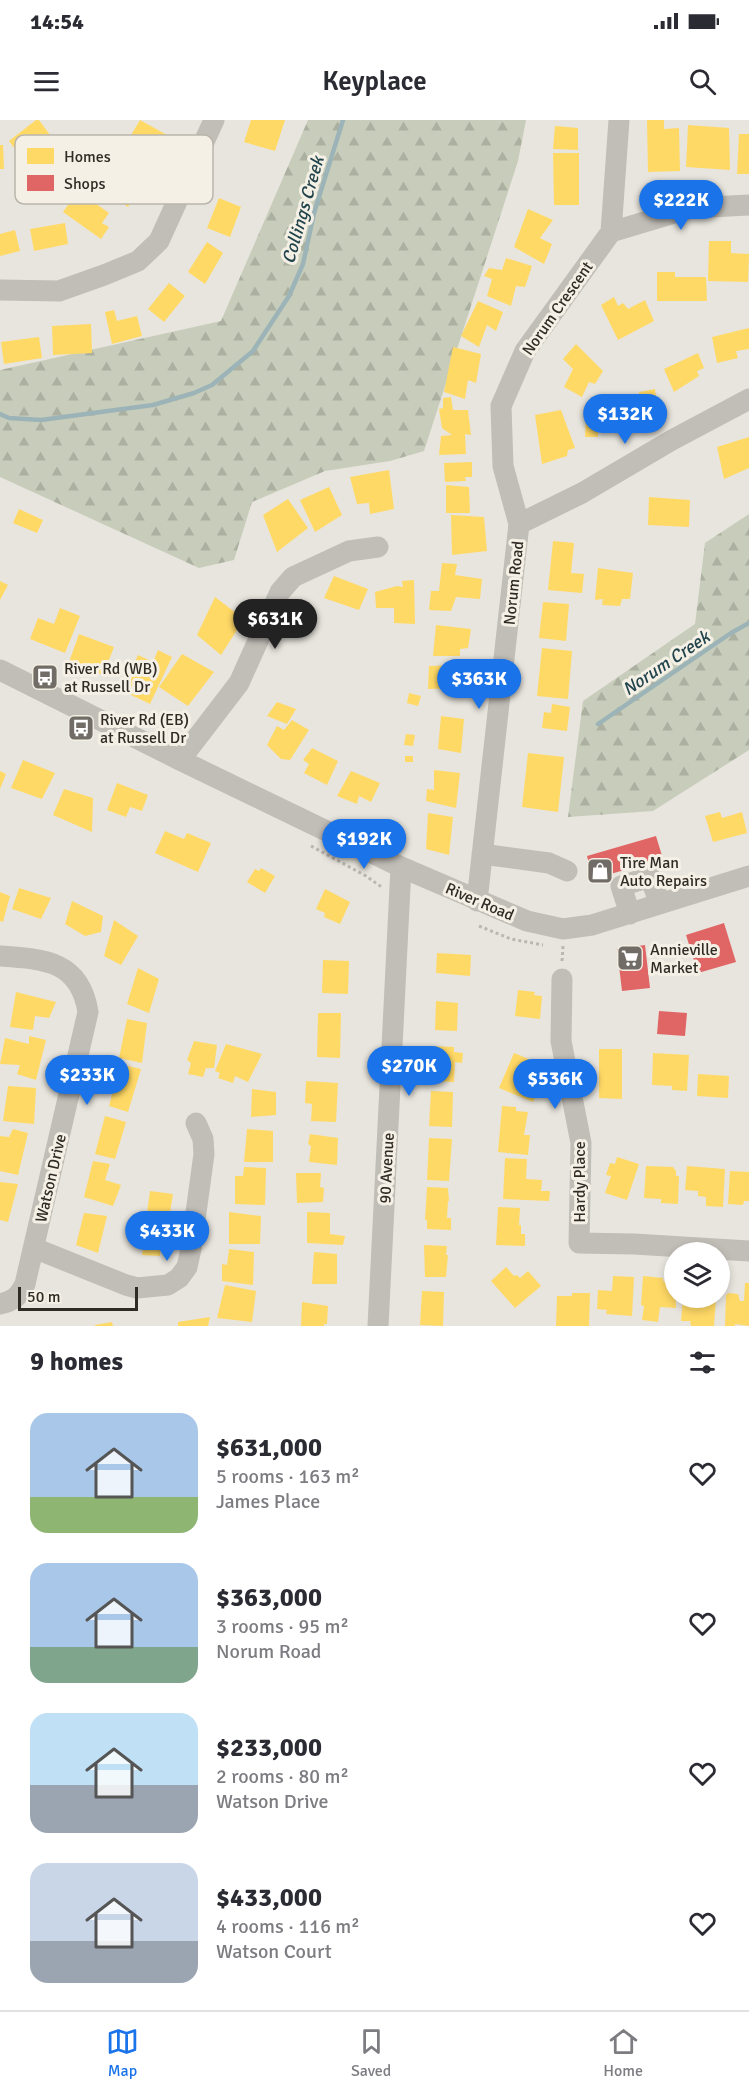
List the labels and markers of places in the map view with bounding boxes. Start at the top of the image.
pin: $222K [639,180,723,231]
pin: $132K [583,394,667,445]
pin: $631K [233,599,317,650]
place label: River Rd (WB) at Russell Dr [64,659,158,697]
pin: $363K [437,659,521,710]
bus stop icon: River Rd (WB) at Russell Dr [30,662,60,692]
place label: River Rd (EB) at Russell Dr [100,710,189,748]
bus stop icon: River Rd (EB) at Russell Dr [66,713,96,743]
pin: $192K [322,819,406,870]
place label: Tire Man Auto Repairs [620,853,707,891]
shop icon: Tire Man Auto Repairs [585,856,615,886]
place label: Annieville Market [650,940,718,978]
supermarket icon: Annieville Market [615,943,645,973]
pin: $270K [367,1046,451,1097]
pin: $233K [45,1055,129,1106]
pin: $536K [513,1059,597,1110]
pin: $433K [125,1211,209,1262]

